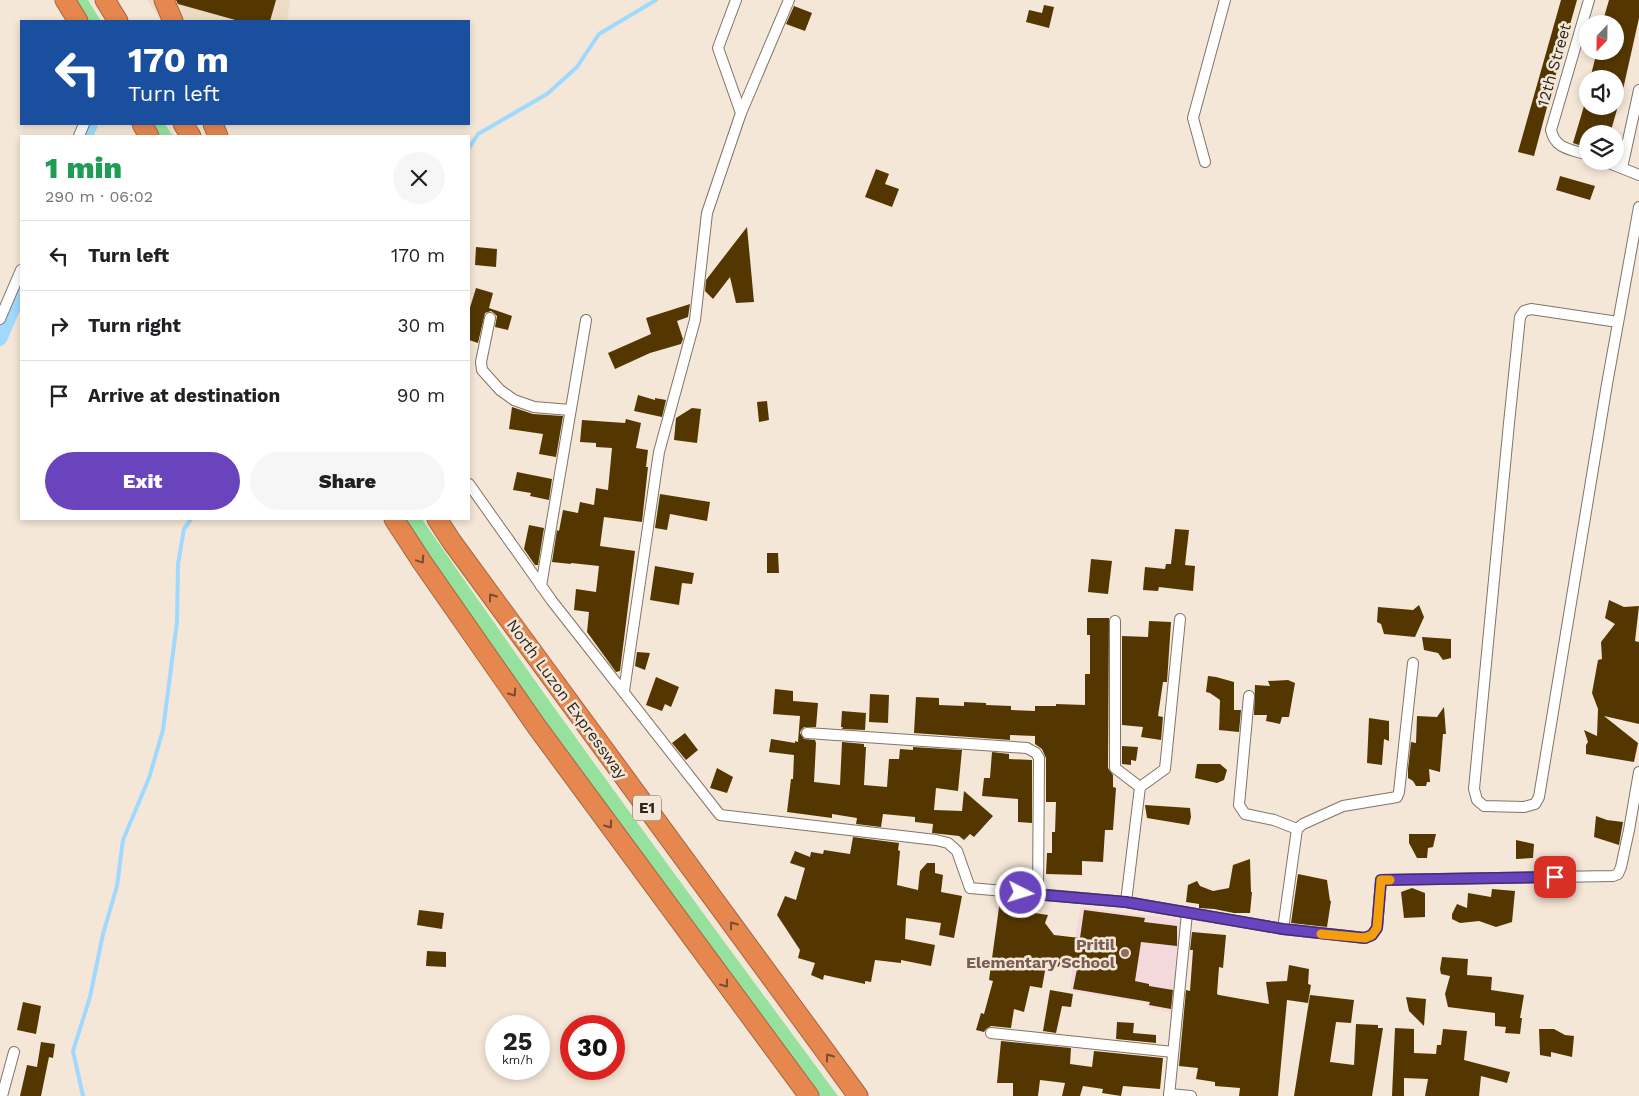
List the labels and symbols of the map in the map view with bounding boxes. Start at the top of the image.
north arrow [1579,15,1624,60]
street label: 12th Street [1533,21,1575,109]
one-way arrow [415,554,424,563]
one-way arrow [489,593,498,603]
street label: North Luzon Expressway [503,615,632,783]
one-way arrow [507,687,516,697]
road number: E1 [633,796,661,820]
one-way arrow [603,819,611,828]
pin [1534,856,1576,898]
position arrow [994,866,1046,918]
one-way arrow [730,922,739,931]
place label: Pritil Elementary School [966,935,1116,972]
marker: Pritil Elementary School [1119,947,1131,959]
one-way arrow [720,978,728,987]
speed limit sign: 30 [560,1015,625,1080]
one-way arrow [826,1053,835,1063]

